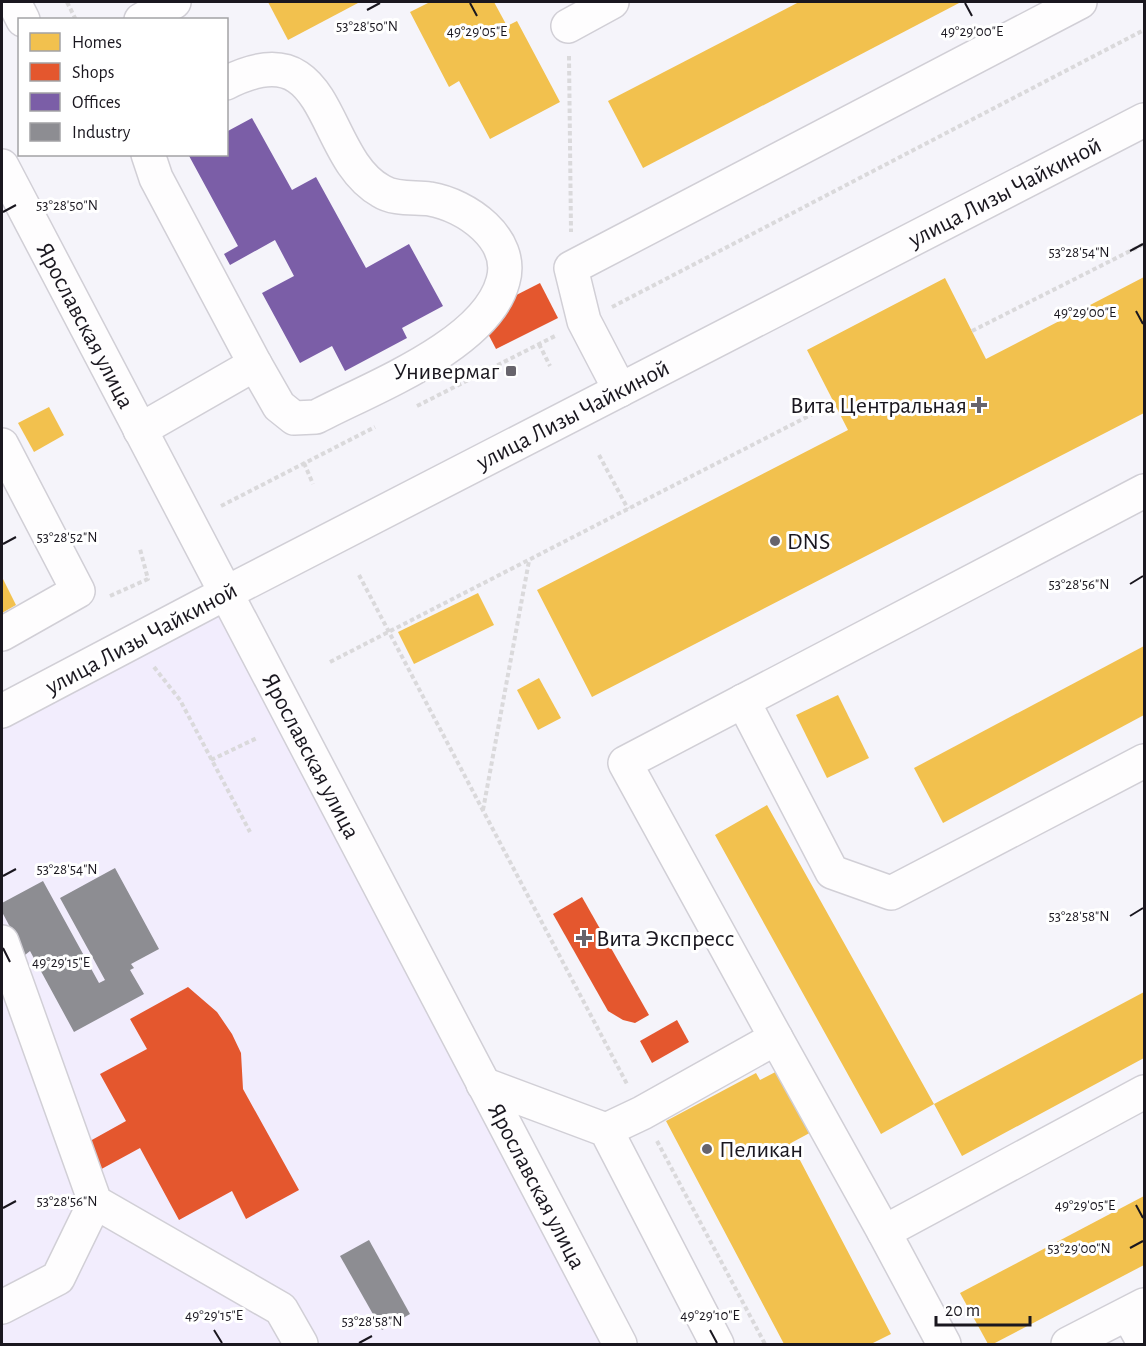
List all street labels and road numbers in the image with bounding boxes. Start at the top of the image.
street label: улица Лизы Чайкиной [904,133,1105,253]
street label: Ярославская улица [31,239,138,413]
street label: улица Лизы Чайкиной [472,356,673,475]
street label: улица Лизы Чайкиной [41,578,241,700]
street label: Ярославская улица [257,669,364,843]
street label: Ярославская улица [483,1100,590,1273]

